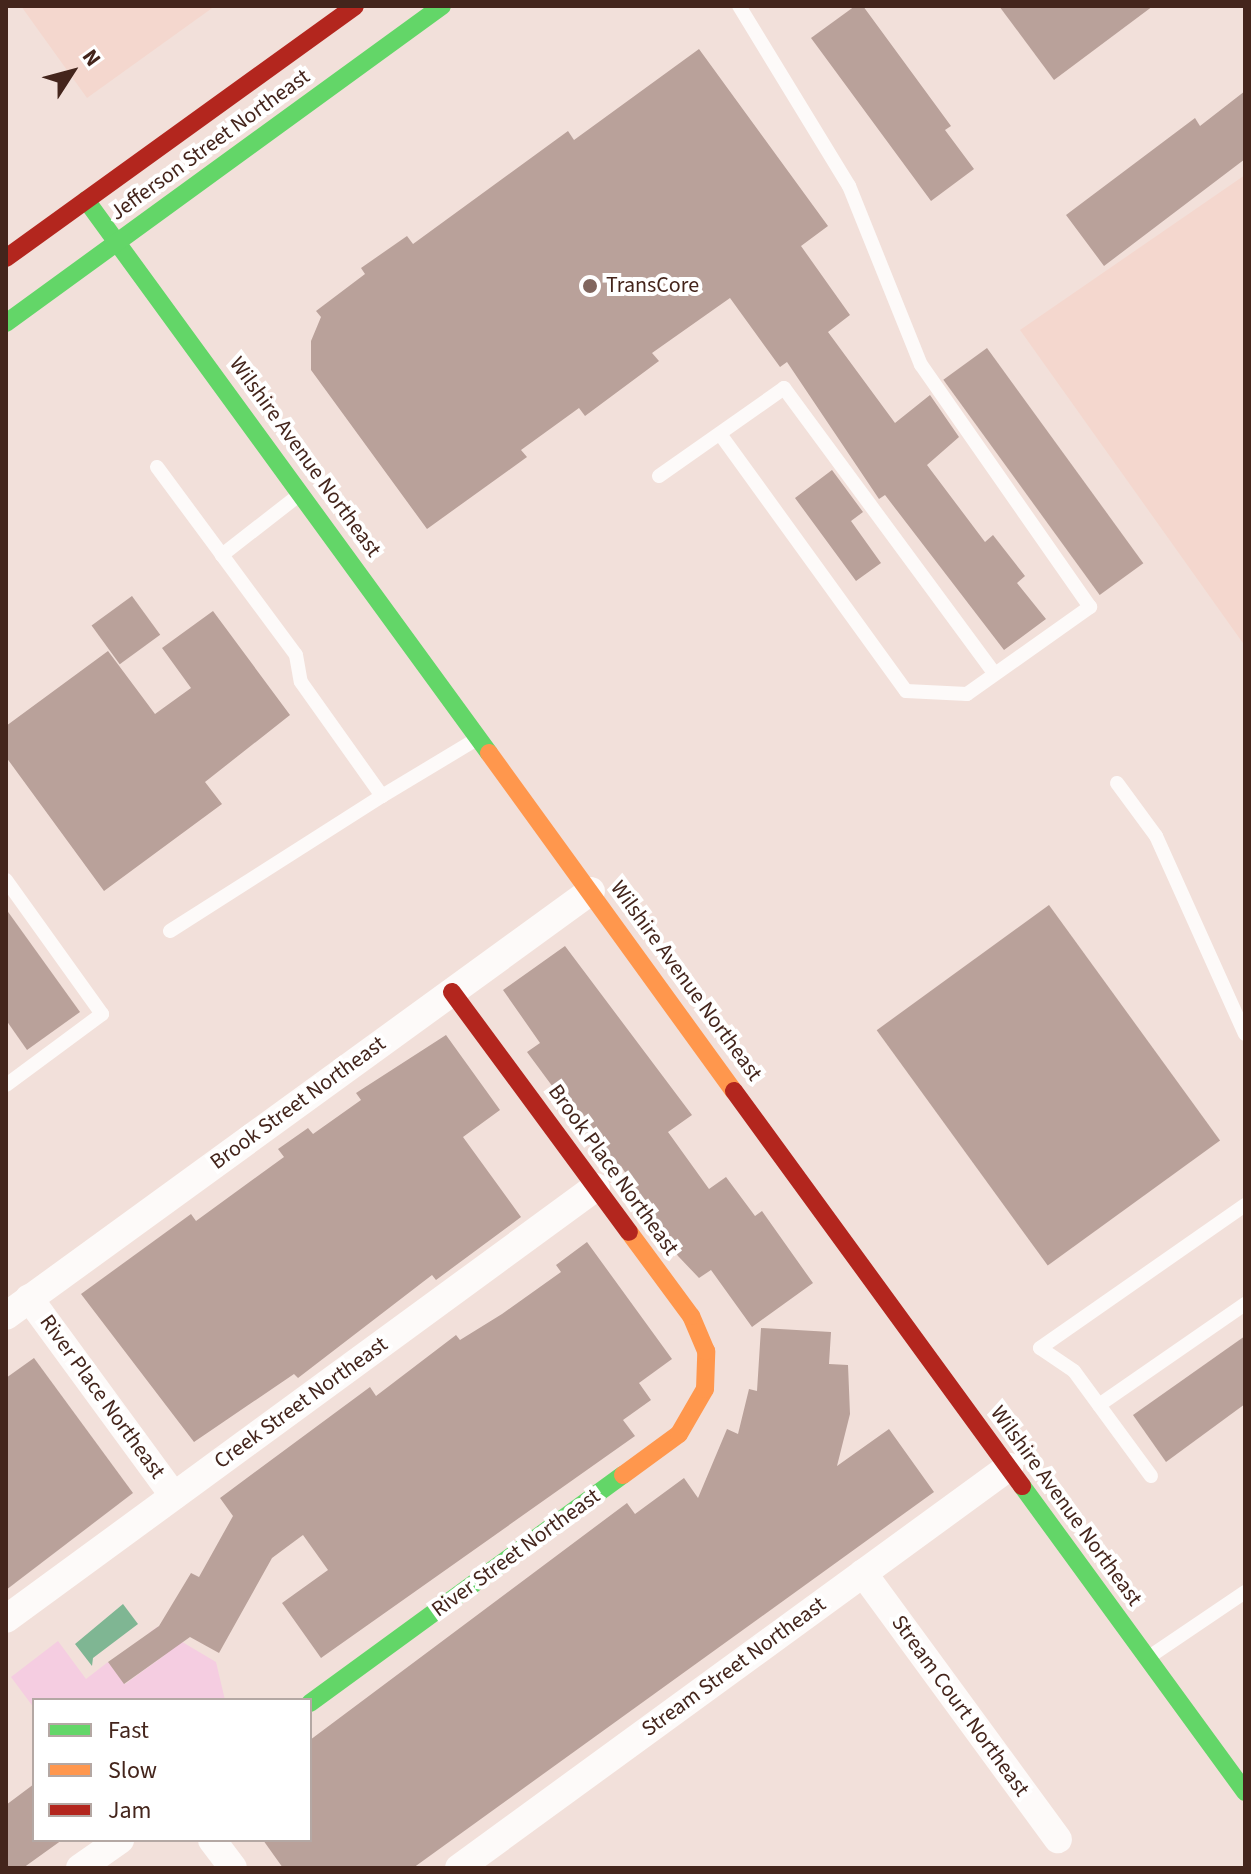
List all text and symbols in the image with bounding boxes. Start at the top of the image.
north arrow [32,32,112,112]
text: N [74,43,109,73]
street label: Jefferson Street Northeast [105,64,315,226]
place label: TransCore [606,273,699,299]
marker: TransCore [581,277,599,295]
street label: Wilshire Avenue Northeast [224,352,386,562]
street label: Wilshire Avenue Northeast [605,876,767,1086]
street label: Brook Street Northeast [205,1031,391,1175]
street label: Brook Place Northeast [542,1079,684,1261]
street label: River Place Northeast [34,1310,170,1484]
street label: Creek Street Northeast [209,1331,393,1475]
street label: Wilshire Avenue Northeast [985,1401,1147,1611]
street label: River Street Northeast [427,1483,605,1623]
street label: Stream Street Northeast [637,1591,831,1743]
street label: Stream Court Northeast [885,1610,1035,1802]
legend [32,1698,312,1842]
text: Fast [108,1713,149,1748]
text: Slow [108,1753,157,1788]
text: Jam [108,1793,152,1828]

